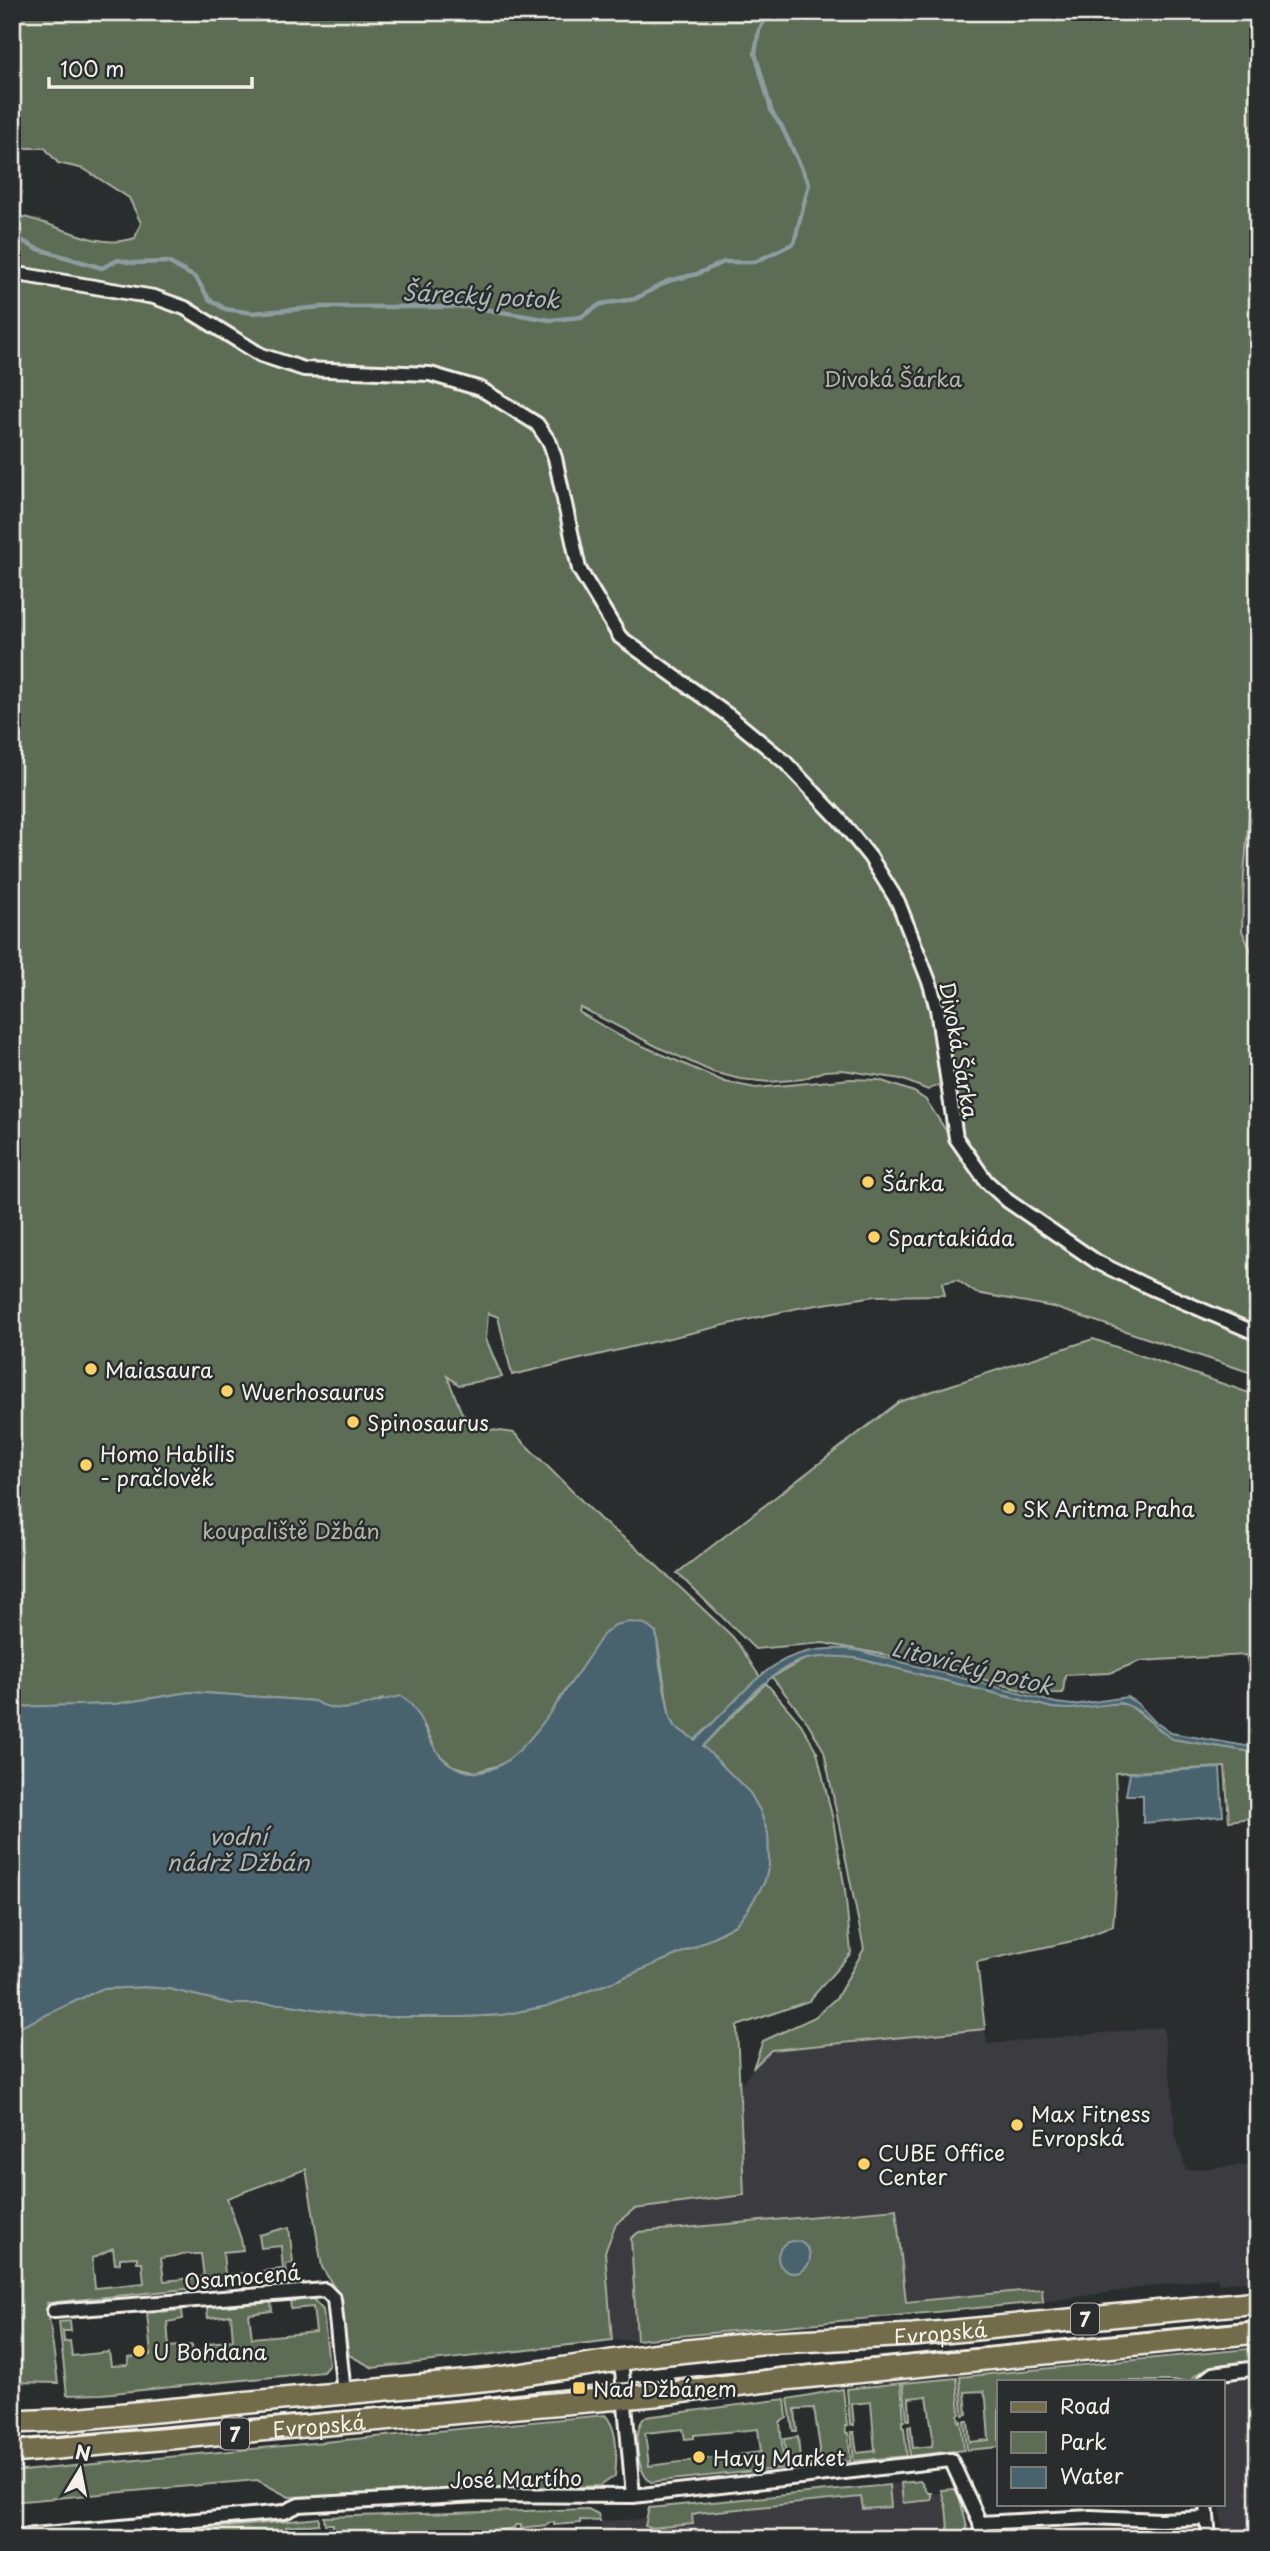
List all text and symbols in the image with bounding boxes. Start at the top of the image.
scale bar [49,46,252,90]
text: 100 m [60,52,124,84]
water label: Šárecký potok [401,273,561,317]
park label: Divoká Šárka [824,362,963,394]
street label: Divoká Šárka [932,979,988,1122]
place label: Šárka [882,1166,945,1198]
marker: Šárka [860,1174,876,1190]
place label: Spartakiáda [888,1221,1015,1253]
marker: Spartakiáda [866,1229,882,1245]
place label: Maiasaura [105,1353,213,1385]
marker: Maiasaura [83,1361,99,1377]
place label: Wuerhosaurus [241,1375,385,1407]
marker: Wuerhosaurus [219,1383,235,1399]
place label: Spinosaurus [367,1406,489,1438]
marker: Spinosaurus [345,1414,361,1430]
place label: Homo Habilis - pračlověk [100,1437,235,1493]
marker: Homo Habilis - pračlověk [78,1457,94,1473]
place label: SK Aritma Praha [1023,1492,1195,1524]
marker: SK Aritma Praha [1001,1500,1017,1516]
park label: koupaliště Džbán [202,1514,380,1546]
water label: Litovický potok [888,1629,1057,1703]
water label: vodní nádrž Džbán [166,1818,311,1879]
place label: Max Fitness Evropská [1031,2097,1150,2153]
marker: Max Fitness Evropská [1009,2117,1025,2133]
place label: CUBE Office Center [878,2136,1005,2192]
marker: CUBE Office Center [856,2156,872,2172]
street label: Osamocená [183,2255,301,2297]
road number: 7 [1071,2304,1099,2334]
street label: Evropská [893,2312,988,2352]
place label: U Bohdana [153,2335,268,2367]
marker: U Bohdana [131,2343,147,2359]
place label: Nad Džbánem [593,2372,737,2404]
marker: Nad Džbánem [571,2380,587,2396]
legend [997,2380,1224,2506]
text: Road [1060,2389,1111,2421]
street label: Evropská [271,2405,367,2445]
road number: 7 [221,2418,249,2450]
text: Park [1060,2425,1107,2457]
north arrow [46,2436,116,2506]
text: N [73,2437,93,2467]
place label: Havy Market [713,2441,845,2473]
marker: Havy Market [691,2449,707,2465]
text: Water [1060,2459,1124,2491]
street label: José Martího [450,2461,582,2495]

